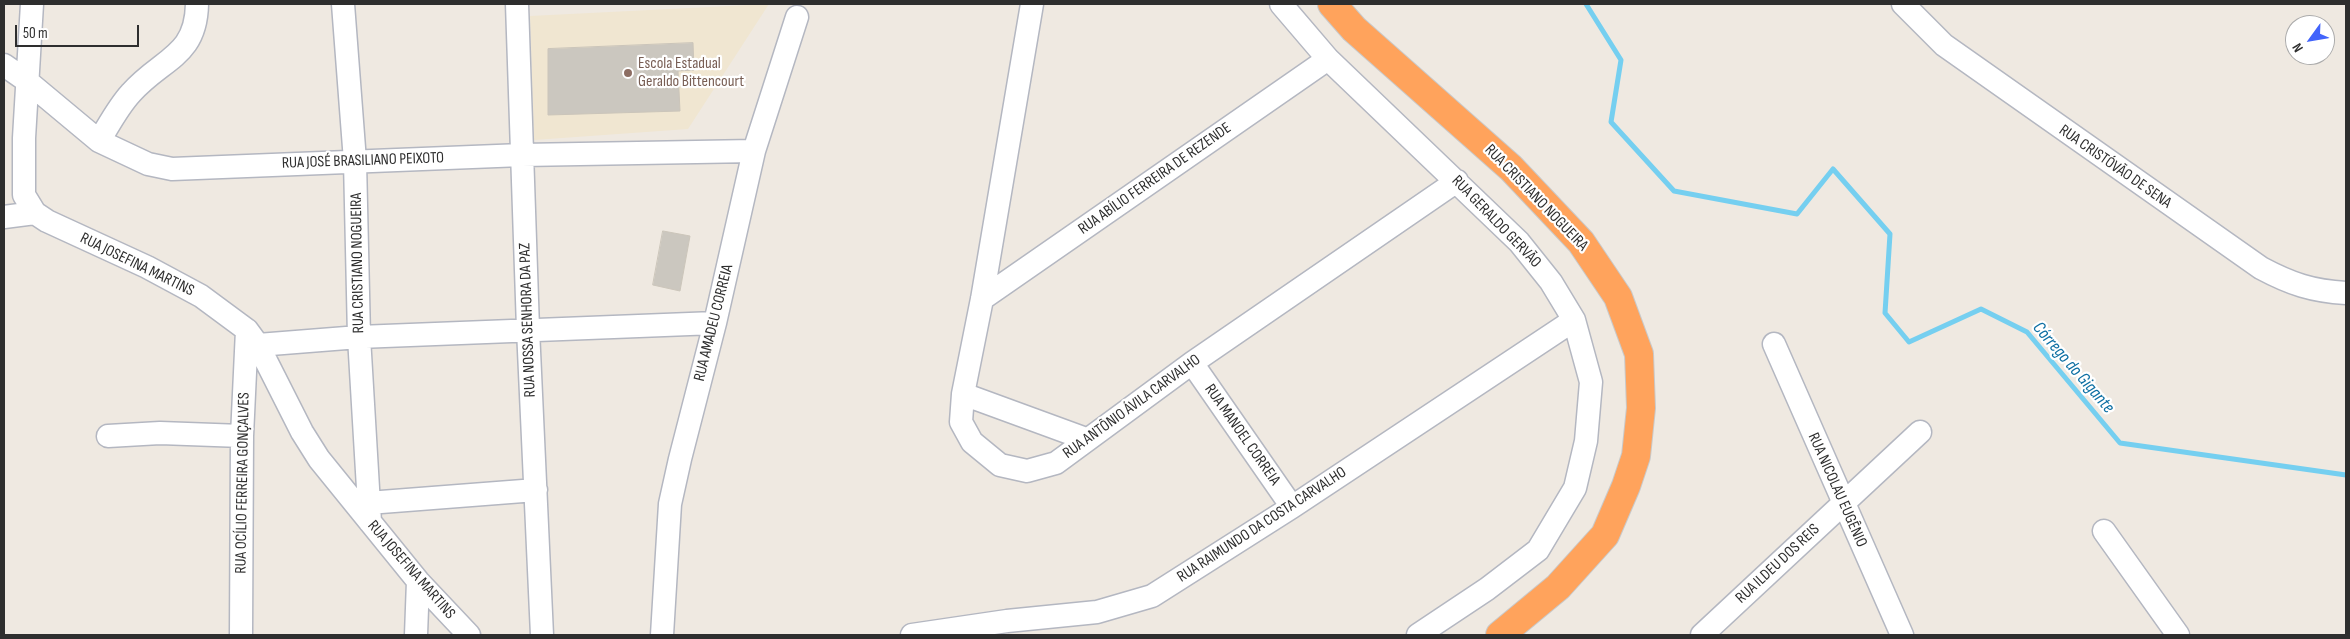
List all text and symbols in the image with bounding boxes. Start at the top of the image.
scale bar [18,15,141,47]
north arrow [2285,15,2335,65]
text: 50 m [23,24,48,43]
text: N [2289,40,2307,55]
place label: Escola Estadual Geraldo Bittencourt [638,54,744,92]
marker: Escola Estadual Geraldo Bittencourt [622,67,634,79]
street label: RUA ABÍLIO FERREIRA DE REZENDE [1075,119,1235,239]
street label: RUA CRISTÓVÃO DE SENA [2055,121,2175,213]
street label: RUA CRISTIANO NOGUEIRA [1480,141,1592,255]
street label: RUA JOSÉ BRASILIANO PEIXOTO [282,149,444,173]
street label: RUA GERALDO GERVÃO [1447,172,1545,272]
street label: RUA CRISTIANO NOGUEIRA [347,192,369,334]
street label: RUA JOSEFINA MARTINS [77,229,197,301]
street label: RUA NOSSA SENHORA DA PAZ [516,242,540,398]
street label: RUA AMADEU CORREIA [690,263,738,383]
water label: Córrego do Gigante [2027,318,2119,418]
street label: RUA ANTÔNIO ÁVILA CARVALHO [1060,351,1204,463]
street label: RUA MANOEL CORREIA [1200,381,1284,489]
street label: RUA OCÍLIO FERREIRA GONÇALVES [232,392,254,574]
street label: RUA NICOLAU EUGÊNIO [1803,430,1871,550]
street label: RUA RAIMUNDO DA COSTA CARVALHO [1174,463,1350,587]
street label: RUA JOSEFINA MARTINS [363,517,459,623]
street label: RUA ILDEU DOS REIS [1732,520,1824,608]

